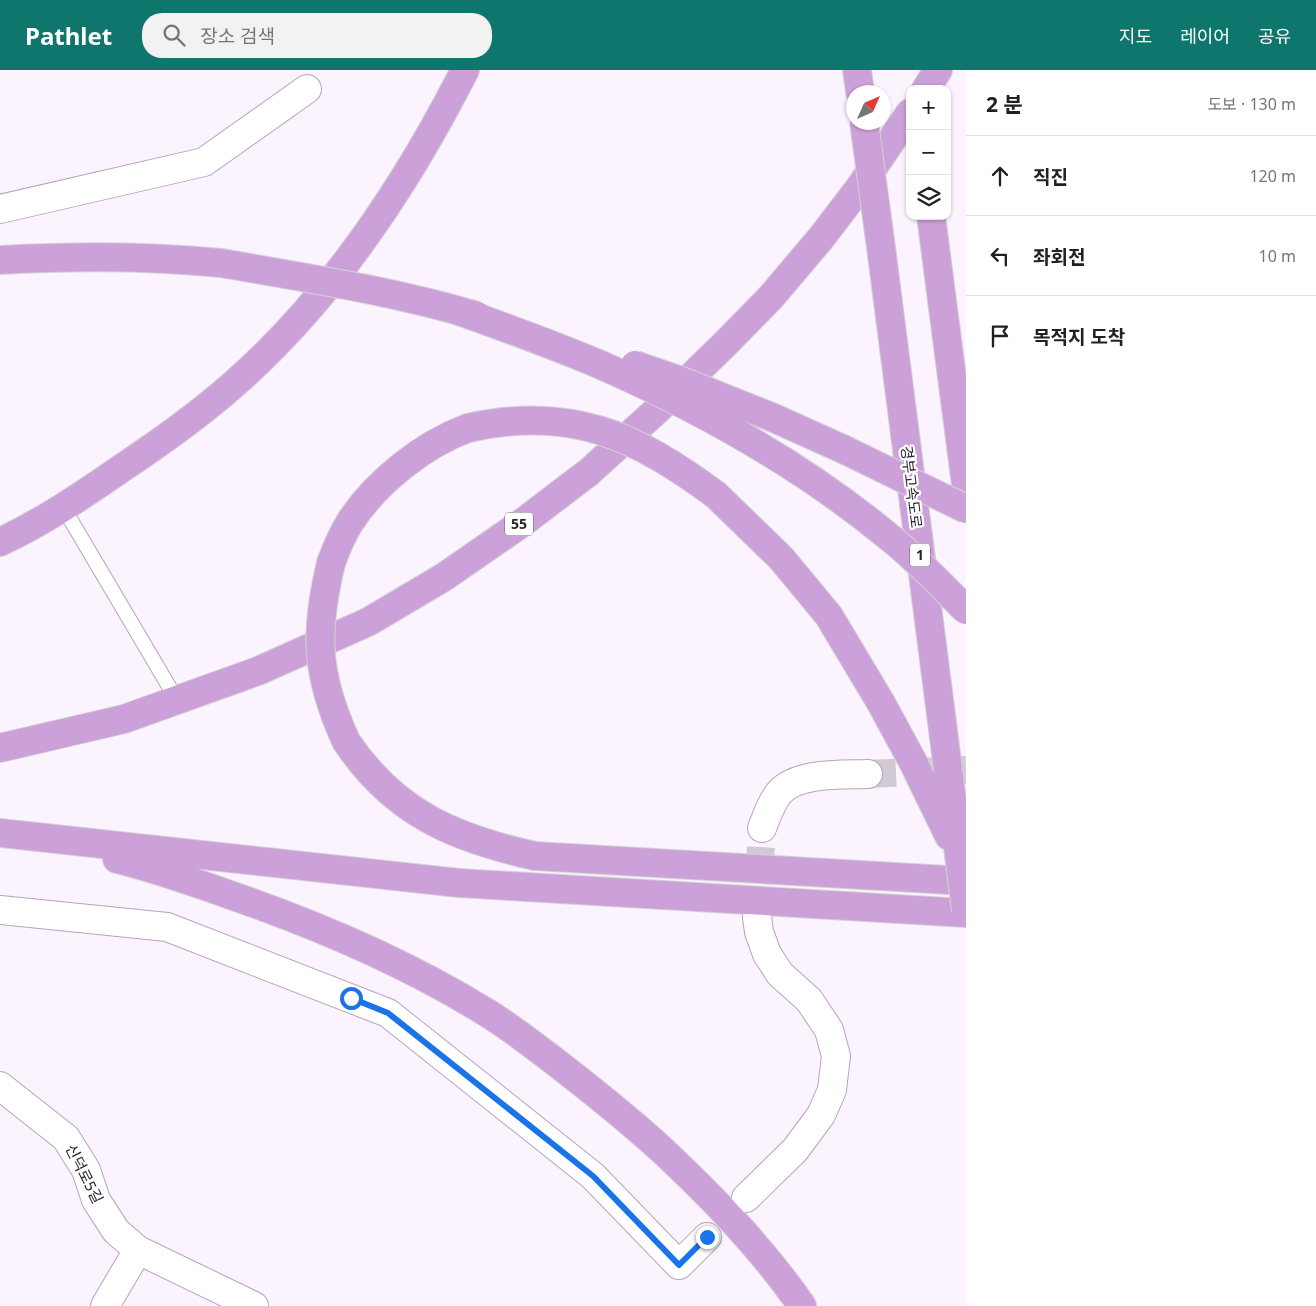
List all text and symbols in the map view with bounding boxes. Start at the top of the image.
search box [142,13,492,58]
text: Pathlet [25,19,112,52]
icon: search [160,21,188,49]
text: 장소 검색 [200,23,275,49]
text: 지도 [1119,24,1152,48]
text: 레이어 [1180,24,1230,48]
text: 공유 [1258,24,1291,48]
north arrow [846,85,891,130]
map controls [906,85,951,220]
button: + [906,85,951,130]
text: 2 분 [986,90,1023,118]
text: 도보 · 130 m [1207,93,1296,115]
button: − [906,130,951,175]
icon: ahead [986,162,1014,190]
text: 직진 [1033,164,1068,190]
text: 120 m [1249,165,1296,187]
button: layers [906,175,951,220]
icon: left [986,242,1014,270]
text: 좌회전 [1033,244,1085,270]
text: 10 m [1259,245,1296,267]
icon: arrive [986,322,1014,350]
text: 목적지 도착 [1033,324,1125,350]
street label: 경부고속도로 [897,445,927,529]
road number: 55 [505,512,533,536]
road number: 1 [910,544,930,566]
route start [340,987,363,1010]
street label: 신덕로5길 [62,1141,108,1207]
route end [696,1226,719,1249]

